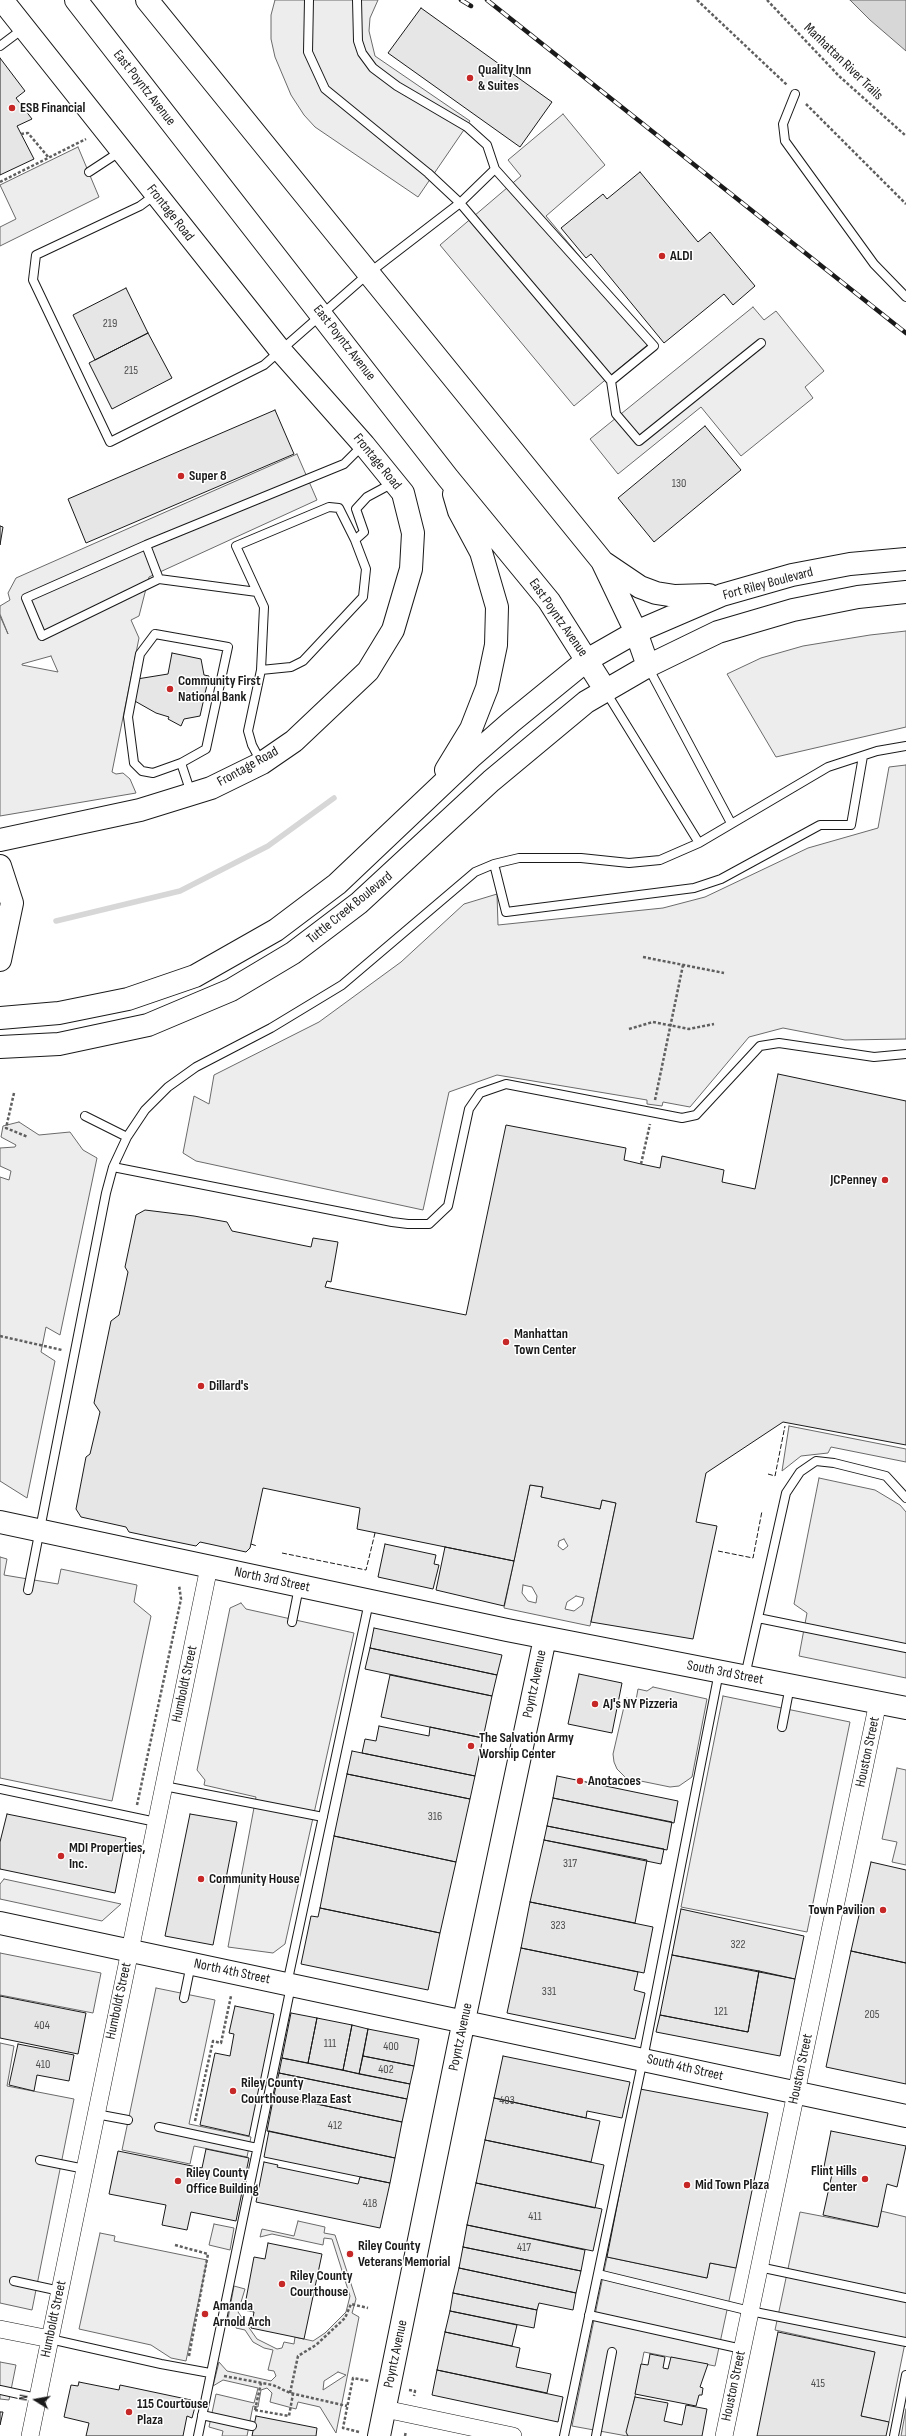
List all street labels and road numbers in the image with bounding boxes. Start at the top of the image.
street label: Manhattan River Trails [800,20,886,104]
street label: East Poyntz Avenue [109,47,179,129]
street label: Frontage Road [143,181,197,245]
street label: East Poyntz Avenue [309,302,379,384]
street label: Frontage Road [349,431,405,493]
street label: Fort Riley Boulevard [721,564,815,604]
street label: East Poyntz Avenue [525,576,591,660]
street label: Frontage Road [215,743,281,791]
street label: Tuttle Creek Boulevard [304,868,396,948]
street label: North 3rd Street [233,1564,311,1596]
street label: Humboldt Street [169,1644,201,1724]
street label: Poyntz Avenue [520,1649,550,1719]
street label: South 3rd Street [685,1657,765,1689]
street label: Houston Street [852,1715,884,1789]
street label: North 4th Street [192,1956,272,1988]
street label: Humboldt Street [103,1961,135,2041]
street label: Poyntz Avenue [446,2002,476,2072]
street label: Houston Street [785,2032,817,2106]
street label: South 4th Street [645,2051,725,2085]
street label: Humboldt Street [38,2279,70,2359]
street label: Poyntz Avenue [381,2319,411,2389]
street label: Houston Street [718,2349,750,2423]

